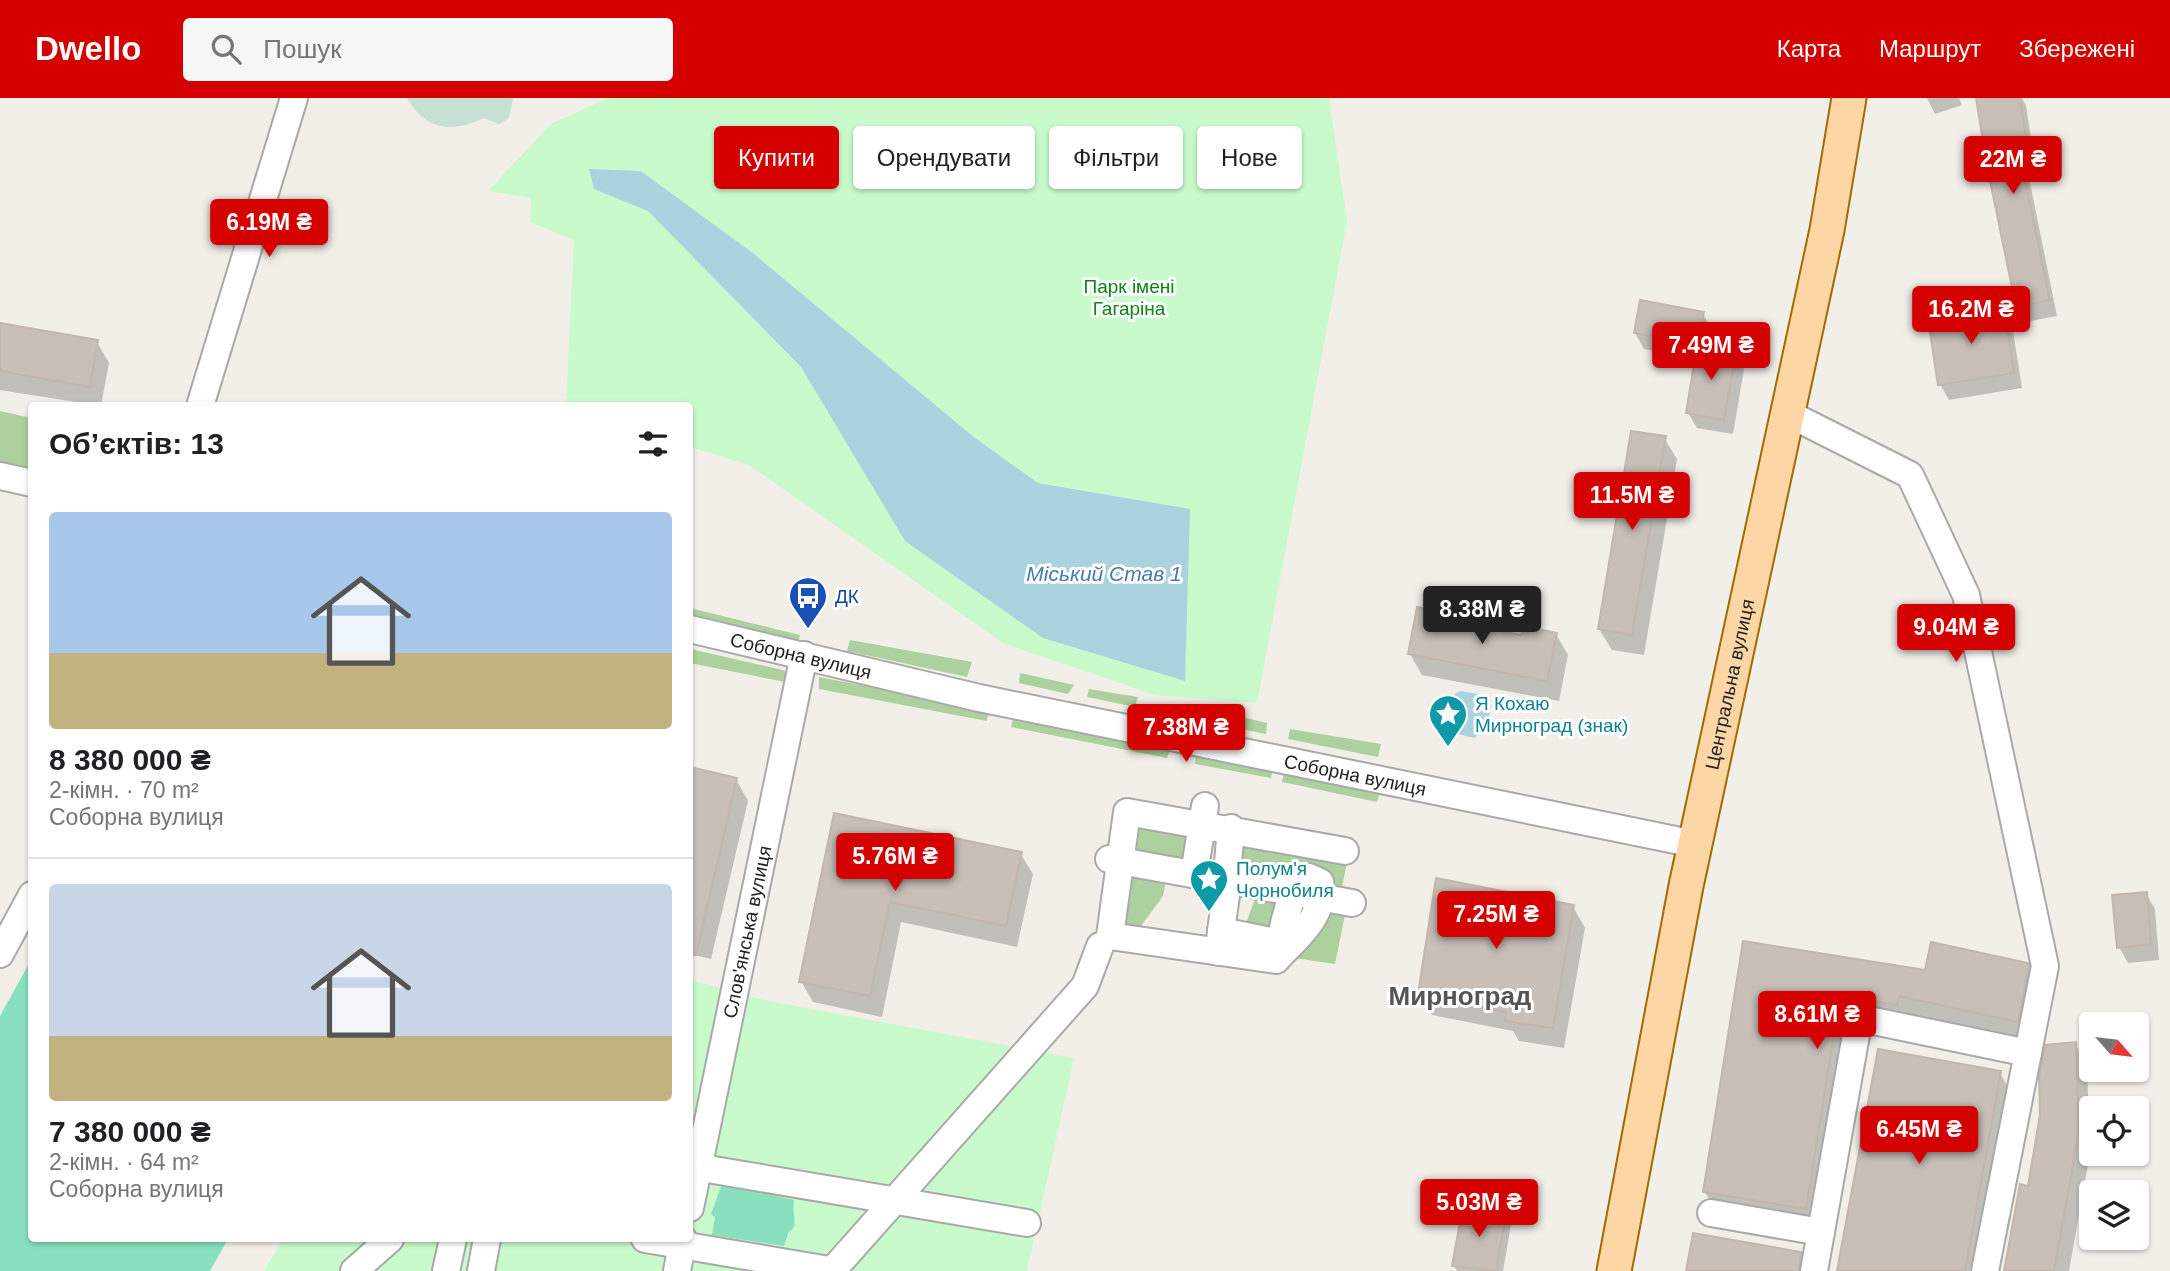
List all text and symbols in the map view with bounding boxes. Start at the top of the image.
search box [183,18,673,81]
text: Dwello [35,30,141,67]
icon: search [207,30,245,68]
text: Пошук [263,34,342,64]
text: Карта [1777,35,1841,62]
text: Маршрут [1879,35,1981,62]
text: Збережені [2019,35,2135,62]
chip: Купити [714,126,839,189]
chip: Орендувати [853,126,1035,189]
chip: Фільтри [1049,126,1183,189]
chip: Нове [1197,126,1302,189]
pin: 22M ₴ [1964,136,2062,196]
text: 22M ₴ [1980,146,2046,172]
pin: 6.19M ₴ [204,200,334,259]
text: 6.19M ₴ [226,209,312,235]
park label: Парк імені Гагаріна [1084,276,1174,319]
pin: 16.2M ₴ [1906,286,2036,346]
text: 16.2M ₴ [1928,296,2014,322]
pin: 7.49M ₴ [1646,322,1776,382]
text: 7.49M ₴ [1668,332,1754,358]
icon: filters [634,425,672,463]
text: Об’єктів: 13 [49,427,224,460]
pin: 11.5M ₴ [1567,472,1697,532]
text: 11.5M ₴ [1590,482,1674,508]
icon: home [298,558,424,684]
water label: Міський Став 1 [1026,562,1182,585]
bus stop icon: ДК [787,575,829,630]
place label: ДК [835,586,859,607]
pin: 8.38M ₴ [1417,587,1547,646]
text: 8.38M ₴ [1439,596,1525,622]
street label: Центральна вулиця [1701,597,1758,772]
pin: 9.04M ₴ [1891,604,2021,664]
text: 9.04M ₴ [1913,614,1999,640]
street label: Соборна вулиця [728,629,873,683]
place icon: Я Кохаю Мирноград (знак) [1427,693,1469,748]
place label: Я Кохаю Мирноград (знак) [1475,693,1628,736]
pin: 7.38M ₴ [1121,704,1251,764]
text: 7.38M ₴ [1143,714,1229,740]
text: 8 380 000 ₴ [49,743,211,776]
street label: Соборна вулиця [1282,750,1428,800]
text: 2-кімн. · 70 m² [49,777,199,803]
text: Соборна вулиця [49,804,224,830]
pin: 5.76M ₴ [830,834,960,893]
text: 5.76M ₴ [852,843,938,869]
street label: Слов'янська вулиця [719,844,775,1020]
place icon: Полум'я Чорнобиля [1188,858,1230,913]
place label: Полум'я Чорнобиля [1236,858,1334,901]
pin: 7.25M ₴ [1431,892,1561,951]
text: 7.25M ₴ [1453,901,1539,927]
icon: home [298,930,424,1056]
district label: Мирноград [1389,981,1532,1011]
pin: 8.61M ₴ [1752,992,1882,1051]
text: 8.61M ₴ [1774,1001,1860,1027]
north arrow [2079,1012,2149,1082]
map controls [2079,1012,2149,1250]
button: locate [2079,1096,2149,1166]
pin: 6.45M ₴ [1854,1107,1984,1166]
text: 7 380 000 ₴ [49,1115,211,1148]
text: 6.45M ₴ [1876,1116,1962,1142]
text: 2-кімн. · 64 m² [49,1149,199,1175]
text: Соборна вулиця [49,1176,224,1202]
pin: 5.03M ₴ [1414,1180,1544,1239]
button: layers [2079,1180,2149,1250]
text: 5.03M ₴ [1436,1189,1522,1215]

